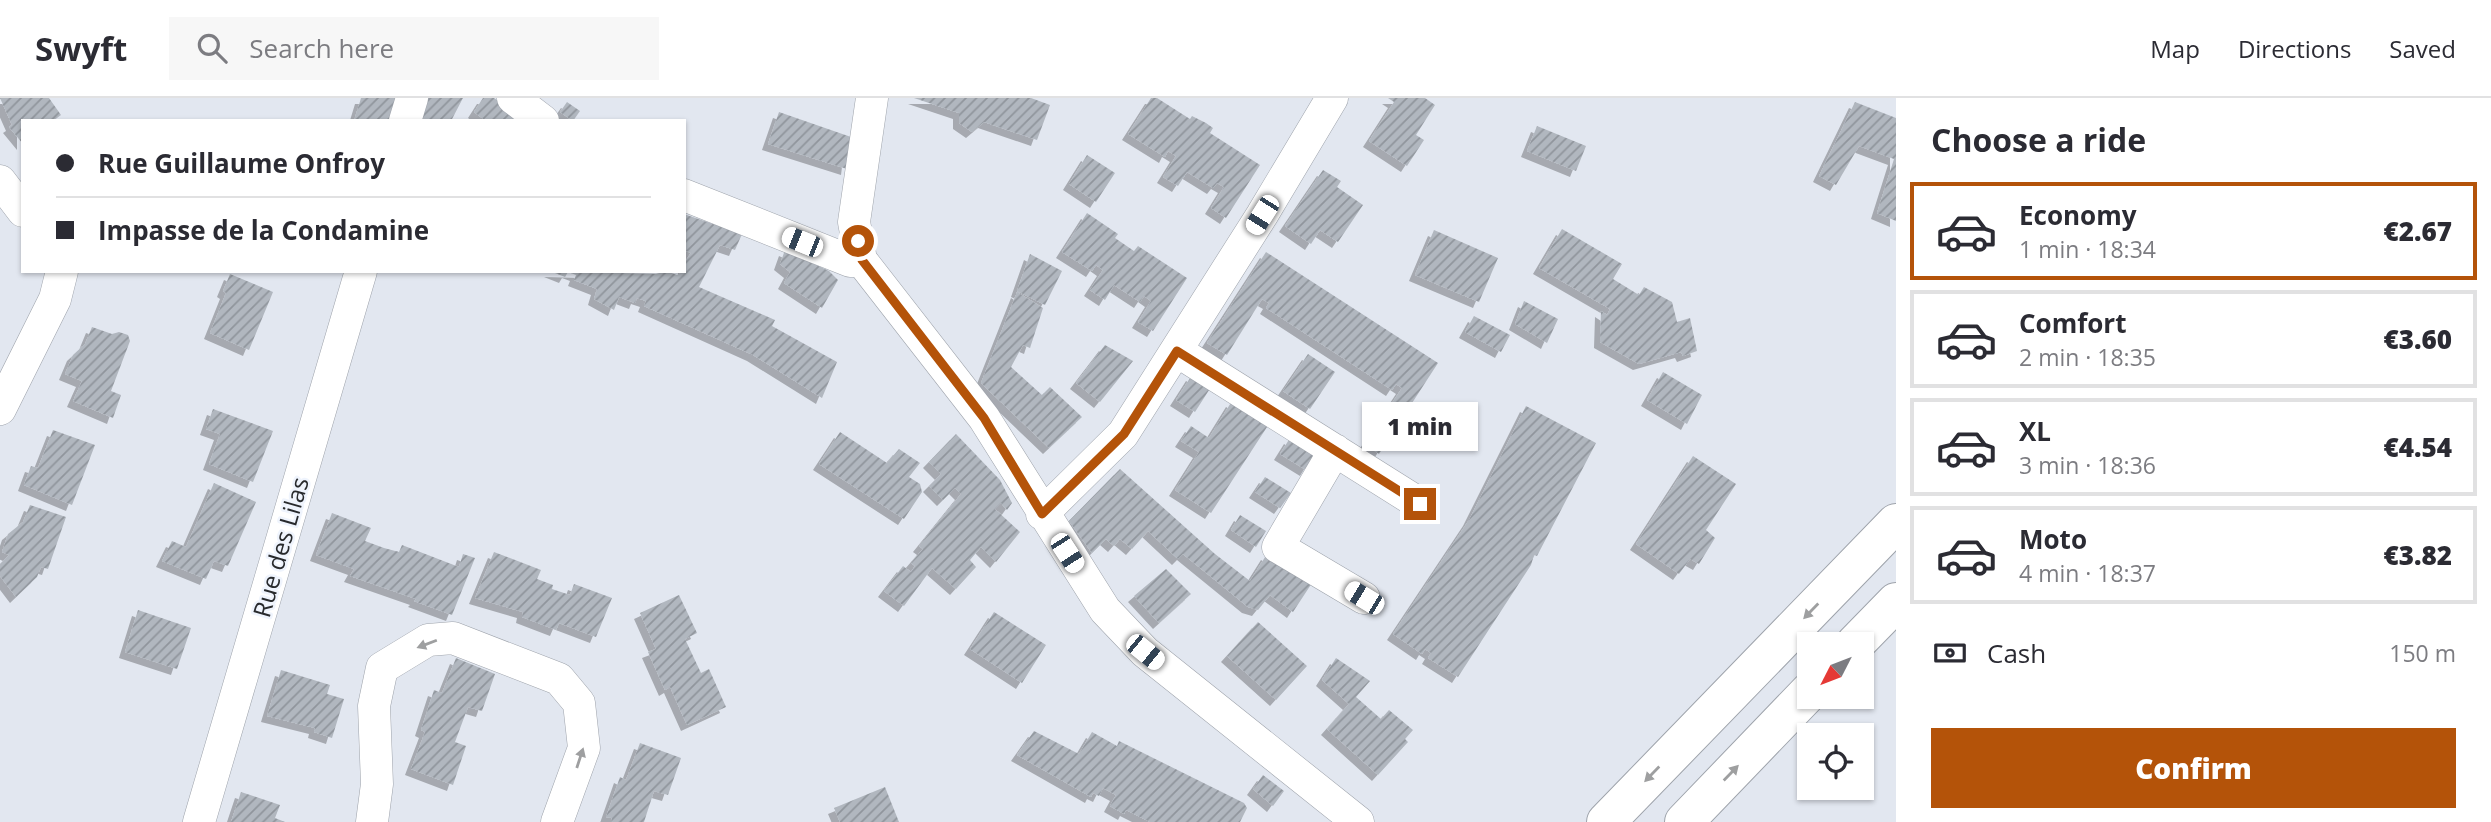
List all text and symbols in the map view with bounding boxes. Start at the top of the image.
search box [169,17,659,80]
text: Swyft [35,26,127,71]
icon: search [193,29,231,67]
text: Search here [249,30,394,66]
text: Map [2150,32,2200,65]
text: Directions [2238,32,2351,65]
text: Saved [2389,32,2456,65]
text: Choose a ride [1931,118,2146,161]
text: Rue Guillaume Onfroy [98,145,385,181]
car [1242,192,1283,238]
text: Economy [2019,197,2137,233]
icon: car [1935,200,1998,263]
text: Impasse de la Condamine [98,212,429,248]
text: €2.67 [2384,213,2452,249]
car [779,224,826,260]
route start [842,225,874,257]
text: 1 min · 18:34 [2019,233,2156,265]
text: Comfort [2019,305,2126,341]
icon: car [1935,308,1998,371]
text: €3.60 [2384,321,2452,357]
text: 2 min · 18:35 [2019,341,2156,373]
callout: 1 min [1362,402,1478,452]
text: 1 min [1387,410,1453,442]
text: XL [2019,413,2051,449]
icon: car [1935,416,1998,479]
text: €4.54 [2384,429,2452,465]
text: 3 min · 18:36 [2019,449,2156,481]
street label: Rue des Lilas [244,473,316,621]
route end [1404,488,1436,520]
text: Moto [2019,521,2087,557]
icon: car [1935,524,1998,587]
car [1047,530,1088,576]
text: €3.82 [2384,537,2452,573]
text: 4 min · 18:37 [2019,557,2156,589]
car [1341,578,1388,618]
one-way arrow [1803,602,1819,619]
car [1123,631,1168,673]
north arrow [1797,632,1874,709]
map controls [1797,632,1874,800]
icon: cash [1931,634,1969,672]
text: Cash [1987,635,2046,671]
text: 150 m [2389,637,2456,669]
one-way arrow [416,639,437,650]
button: locate [1797,723,1874,800]
button: Confirm [1931,728,2456,808]
one-way arrow [575,747,586,768]
one-way arrow [1723,765,1739,782]
one-way arrow [1644,766,1661,783]

